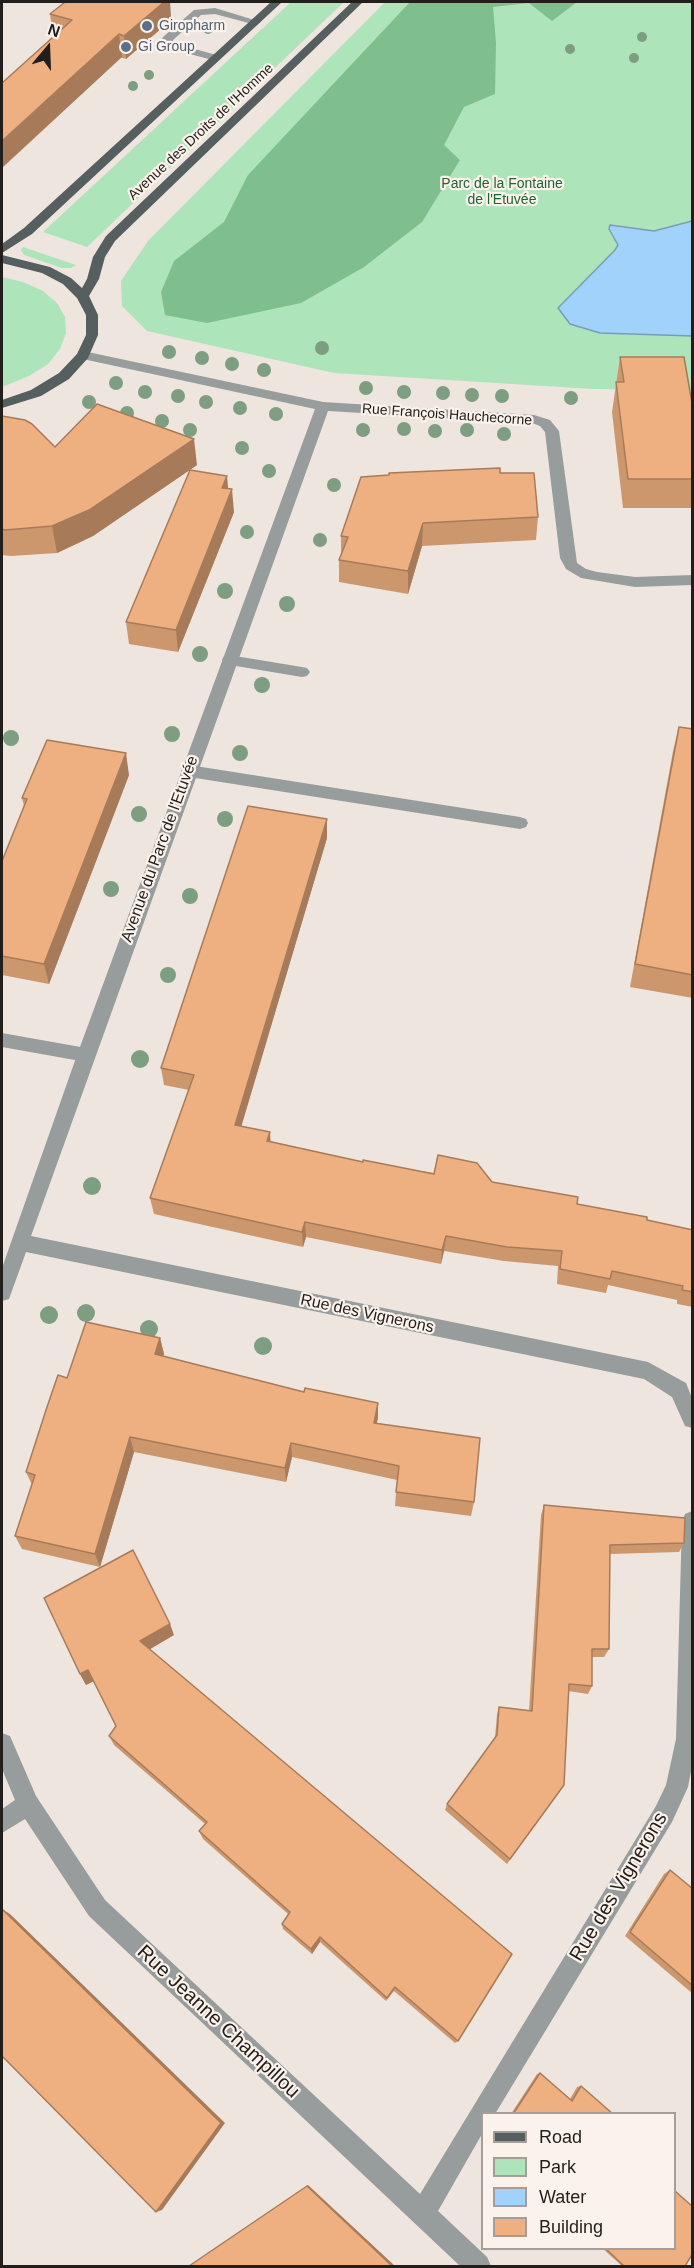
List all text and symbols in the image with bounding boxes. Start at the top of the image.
north arrow [18,18,78,78]
place label: Giropharm [159,18,225,34]
marker: Giropharm [140,19,154,33]
text: N [46,21,62,40]
place label: Gi Group [138,39,195,55]
marker: Gi Group [119,40,133,54]
street label: Avenue des Droits de l'Homme [125,60,277,204]
park label: Parc de la Fontaine de l'Etuvée [441,176,563,208]
street label: Rue François Hauchecorne [361,401,533,429]
street label: Avenue du Parc de l'Etuvée [117,753,203,945]
street label: Rue des Vignerons [299,1290,435,1338]
street label: Rue des Vignerons [565,1808,673,1966]
street label: Rue Jeanne Champillou [132,1940,304,2104]
legend [481,2112,676,2250]
text: Road [539,2127,582,2147]
text: Park [539,2157,576,2177]
text: Water [539,2187,586,2207]
text: Building [539,2217,603,2237]

